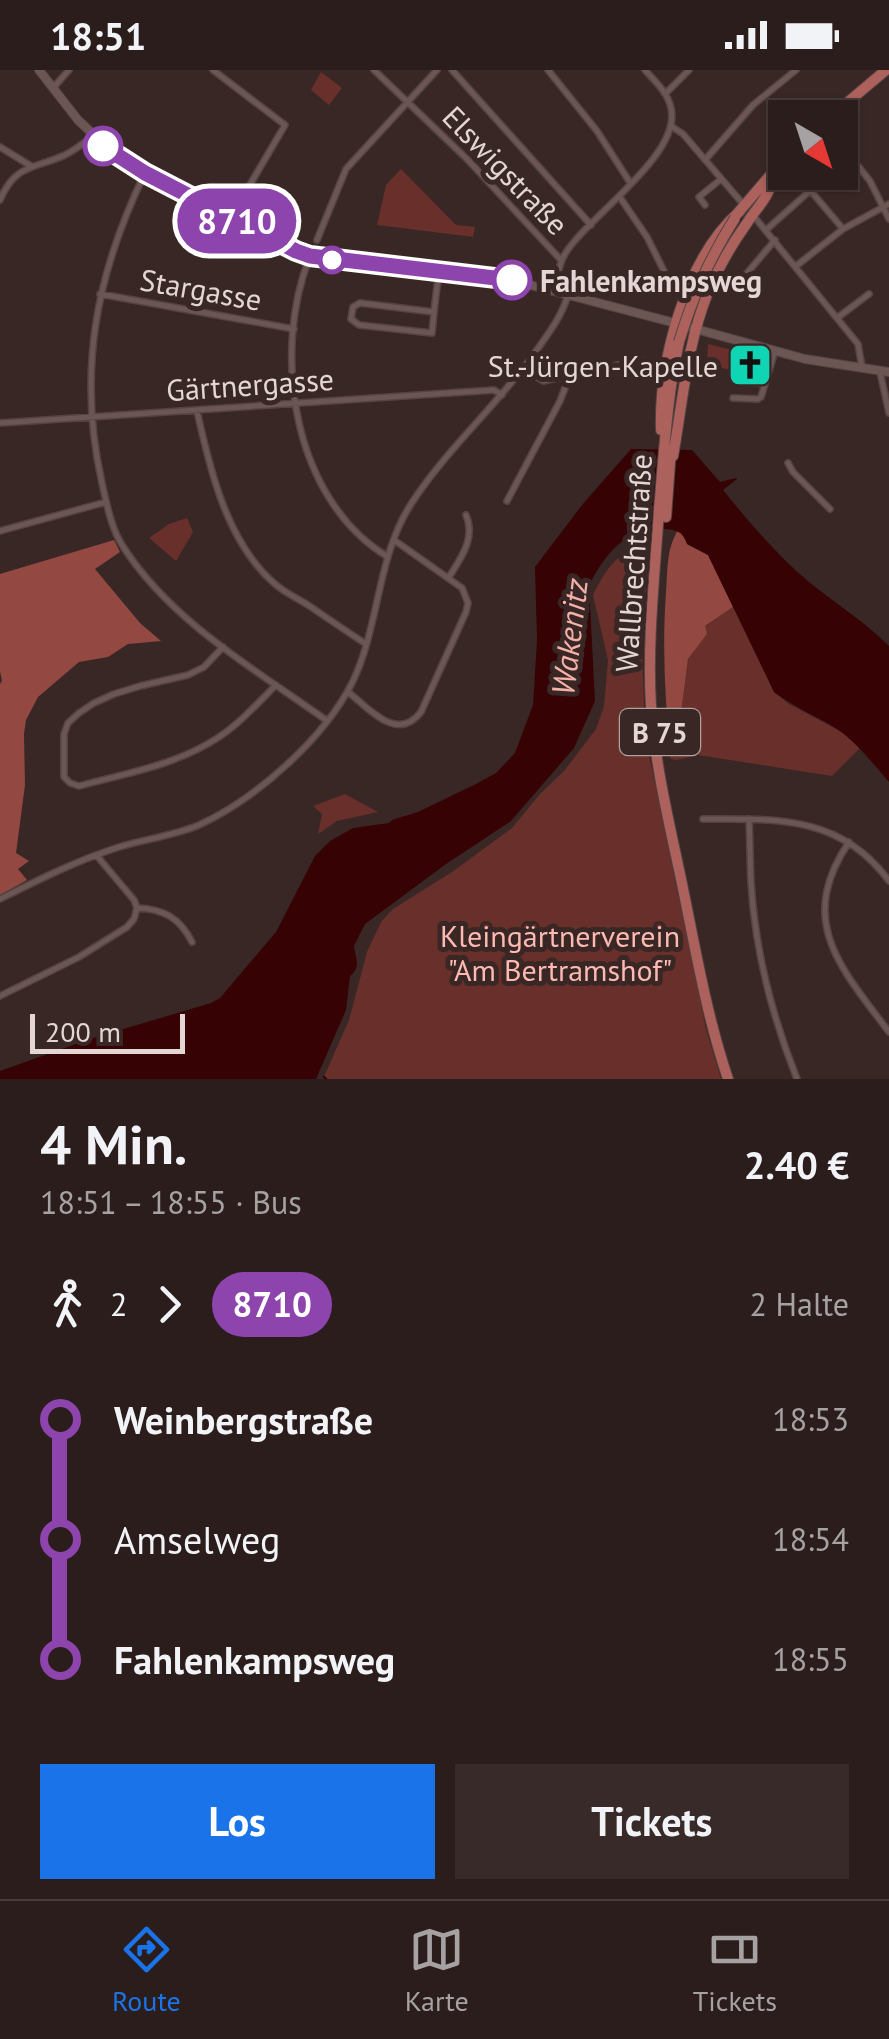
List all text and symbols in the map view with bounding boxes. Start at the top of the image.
text: 18:51 [50,11,146,60]
street label: Elswigstraße [435,97,577,243]
north arrow [768,100,858,190]
map controls [768,100,858,190]
unlabelled marker [84,127,122,165]
line badge: 8710 [167,188,307,254]
text: 8710 [197,198,277,244]
unlabelled marker [319,247,345,273]
street label: Stargasse [137,259,265,319]
marker: Fahlenkampsweg [493,261,531,299]
place label: Fahlenkampsweg [540,261,762,300]
church icon: St.-Jürgen-Kapelle [727,342,773,388]
place label: St.-Jürgen-Kapelle [488,346,718,385]
street label: Gärtnergasse [165,359,335,409]
street label: Wallbrechtstraße [606,453,660,673]
water label: Wakenitz [541,575,597,698]
road number: B 75 [620,709,700,755]
park label: Kleingärtnerverein "Am Bertramshof" [440,916,680,989]
scale bar [30,1009,185,1054]
text: 200 m [45,1013,121,1050]
text: 4 Min. [40,1108,187,1179]
text: 2.40 € [744,1140,849,1189]
text: 18:51 – 18:55 · Bus [40,1181,302,1223]
icon: walk [40,1277,95,1332]
icon: forward [142,1277,197,1332]
text: 8710 [232,1281,312,1327]
text: 2 [110,1283,127,1325]
text: 2 Halte [750,1283,849,1325]
text: Weinbergstraße [114,1395,373,1444]
text: 18:53 [772,1398,849,1440]
text: Amselweg [114,1515,280,1564]
text: 18:54 [772,1518,849,1560]
text: Fahlenkampsweg [114,1635,395,1684]
text: 18:55 [772,1638,849,1680]
button: Los [40,1764,435,1879]
button: Tickets [455,1764,849,1879]
tab: Route [112,1922,181,2019]
tab: Karte [405,1922,469,2019]
tab: Tickets [693,1922,777,2019]

